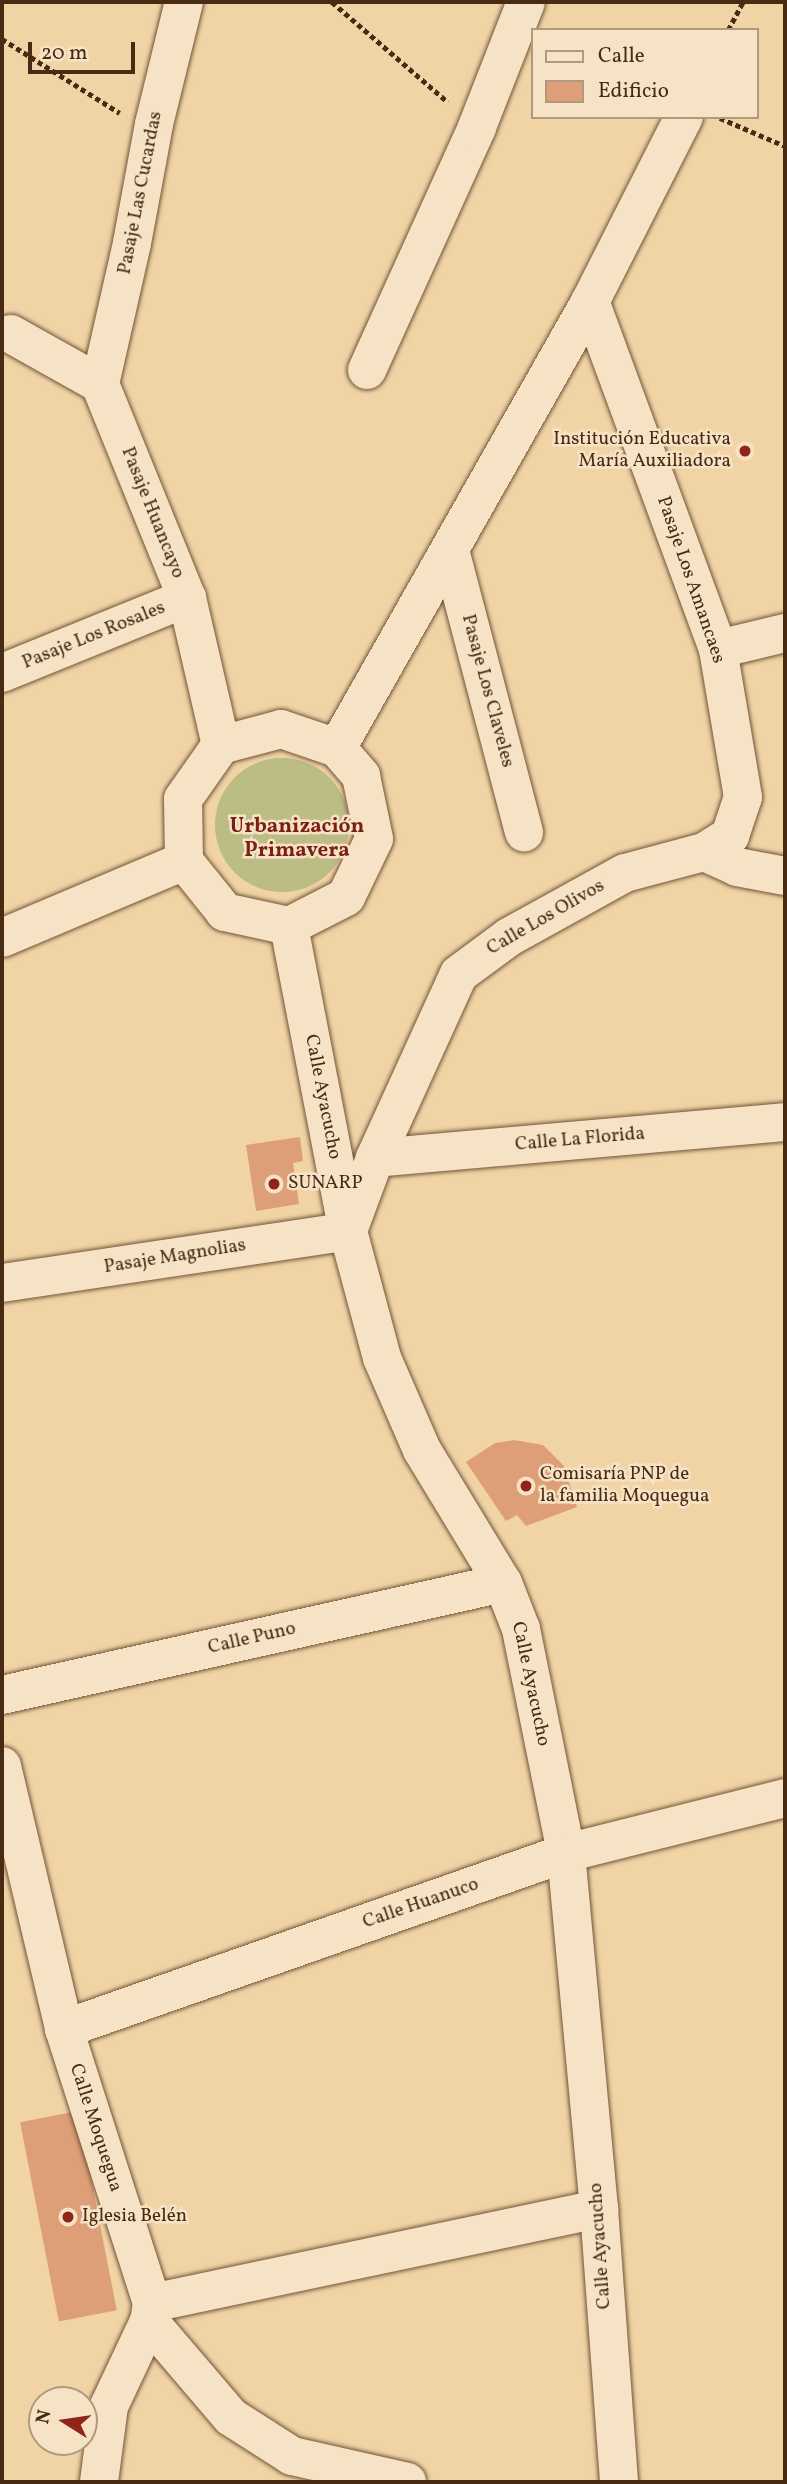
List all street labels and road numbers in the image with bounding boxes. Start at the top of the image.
street label: Pasaje Las Cucardas [114,110,168,276]
street label: Pasaje Huancayo [115,444,189,582]
street label: Pasaje Los Amancaes [651,494,729,666]
street label: Pasaje Los Rosales [19,597,169,675]
street label: Pasaje Los Claveles [456,612,518,770]
street label: Calle Los Olivos [483,875,609,961]
street label: Calle Ayacucho [299,1033,345,1161]
street label: Calle La Florida [514,1123,646,1157]
street label: Pasaje Magnolias [102,1235,248,1279]
street label: Calle Puno [206,1618,298,1660]
street label: Calle Ayacucho [506,1620,554,1748]
street label: Calle Huanuco [360,1873,482,1935]
street label: Calle Moquegua [64,2061,126,2195]
street label: Calle Ayacucho [585,2182,617,2310]

